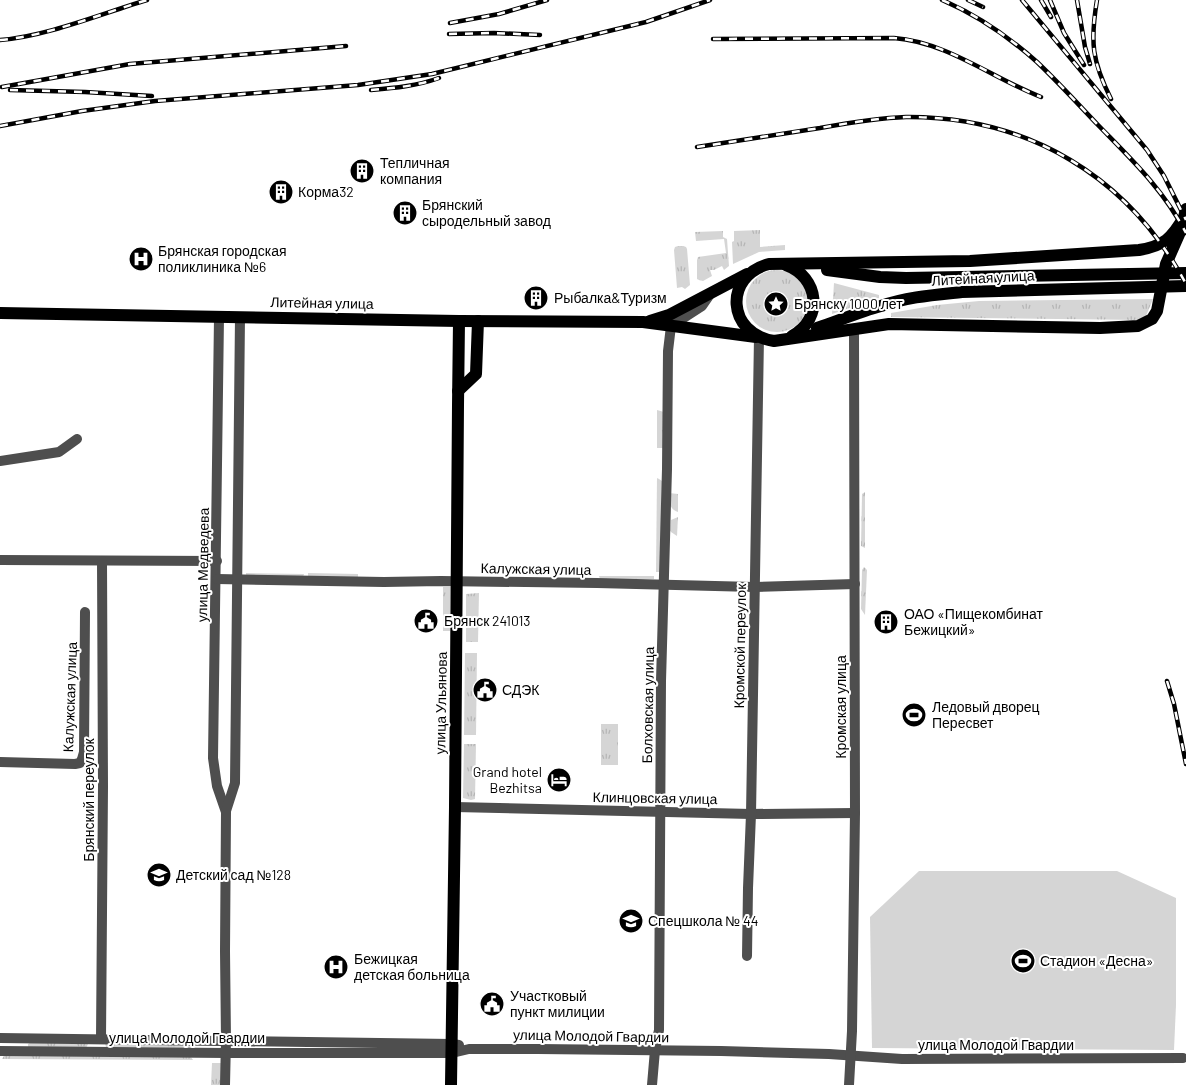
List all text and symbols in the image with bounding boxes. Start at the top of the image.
place label: Тепличная компания [380,154,450,187]
building icon: Тепличная компания [349,158,375,184]
building icon: Корма32 [268,179,294,205]
place label: Корма32 [298,183,354,200]
place label: Брянский сыродельный завод [422,196,551,229]
building icon: Брянский сыродельный завод [392,200,418,226]
place label: Брянская городская поликлиника №6 [158,242,287,275]
hospital icon: Брянская городская поликлиника №6 [128,246,154,272]
street label: Литейная улица [931,266,1035,289]
building icon: Рыбалка&Туризм [523,285,549,311]
place label: Рыбалка&Туризм [554,289,667,306]
place icon: Брянску 1000 лет [763,291,789,317]
street label: Литейная улица [270,293,374,312]
place label: Брянску 1000 лет [794,295,903,312]
street label: улица Медведева [193,507,212,622]
street label: Калужская улица [481,559,592,578]
street label: Кромской переулок [730,583,749,709]
place label: ОАО «Пищекомбинат Бежицкий» [904,605,1043,638]
public building icon: Брянск 241013 [413,608,439,634]
building icon: ОАО «Пищекомбинат Бежицкий» [873,609,899,635]
place label: Брянск 241013 [444,612,531,629]
street label: Калужская улица [59,641,80,753]
street label: Болховская улица [638,646,657,764]
street label: улица Ульянова [431,651,450,755]
street label: Кромская улица [832,655,849,759]
public building icon: СДЭК [472,677,498,703]
place label: СДЭК [502,681,540,698]
place label: Ледовый дворец Пересвет [932,698,1040,731]
sports icon: Ледовый дворец Пересвет [901,702,927,728]
street label: Брянский переулок [80,737,97,862]
place label: Grand hotel Bezhitsa [473,763,542,796]
hotel icon: Grand hotel Bezhitsa [546,767,572,793]
street label: Клинцовская улица [592,788,718,807]
school or university icon: Детский сад №128 [146,862,172,888]
place label: Детский сад №128 [176,866,291,883]
school or university icon: Спецшкола № 44 [618,908,644,934]
place label: Спецшкола № 44 [648,912,759,929]
sports icon: Стадион «Десна» [1010,948,1036,974]
place label: Бежицкая детская больница [354,950,470,983]
place label: Стадион «Десна» [1040,952,1153,969]
hospital icon: Бежицкая детская больница [323,954,349,980]
place label: Участковый пункт милиции [510,987,605,1020]
public building icon: Участковый пункт милиции [479,991,505,1017]
street label: улица Молодой Гвардии [513,1026,669,1045]
street label: улица Молодой Гвардии [109,1029,265,1046]
street label: улица Молодой Гвардии [918,1036,1074,1053]

